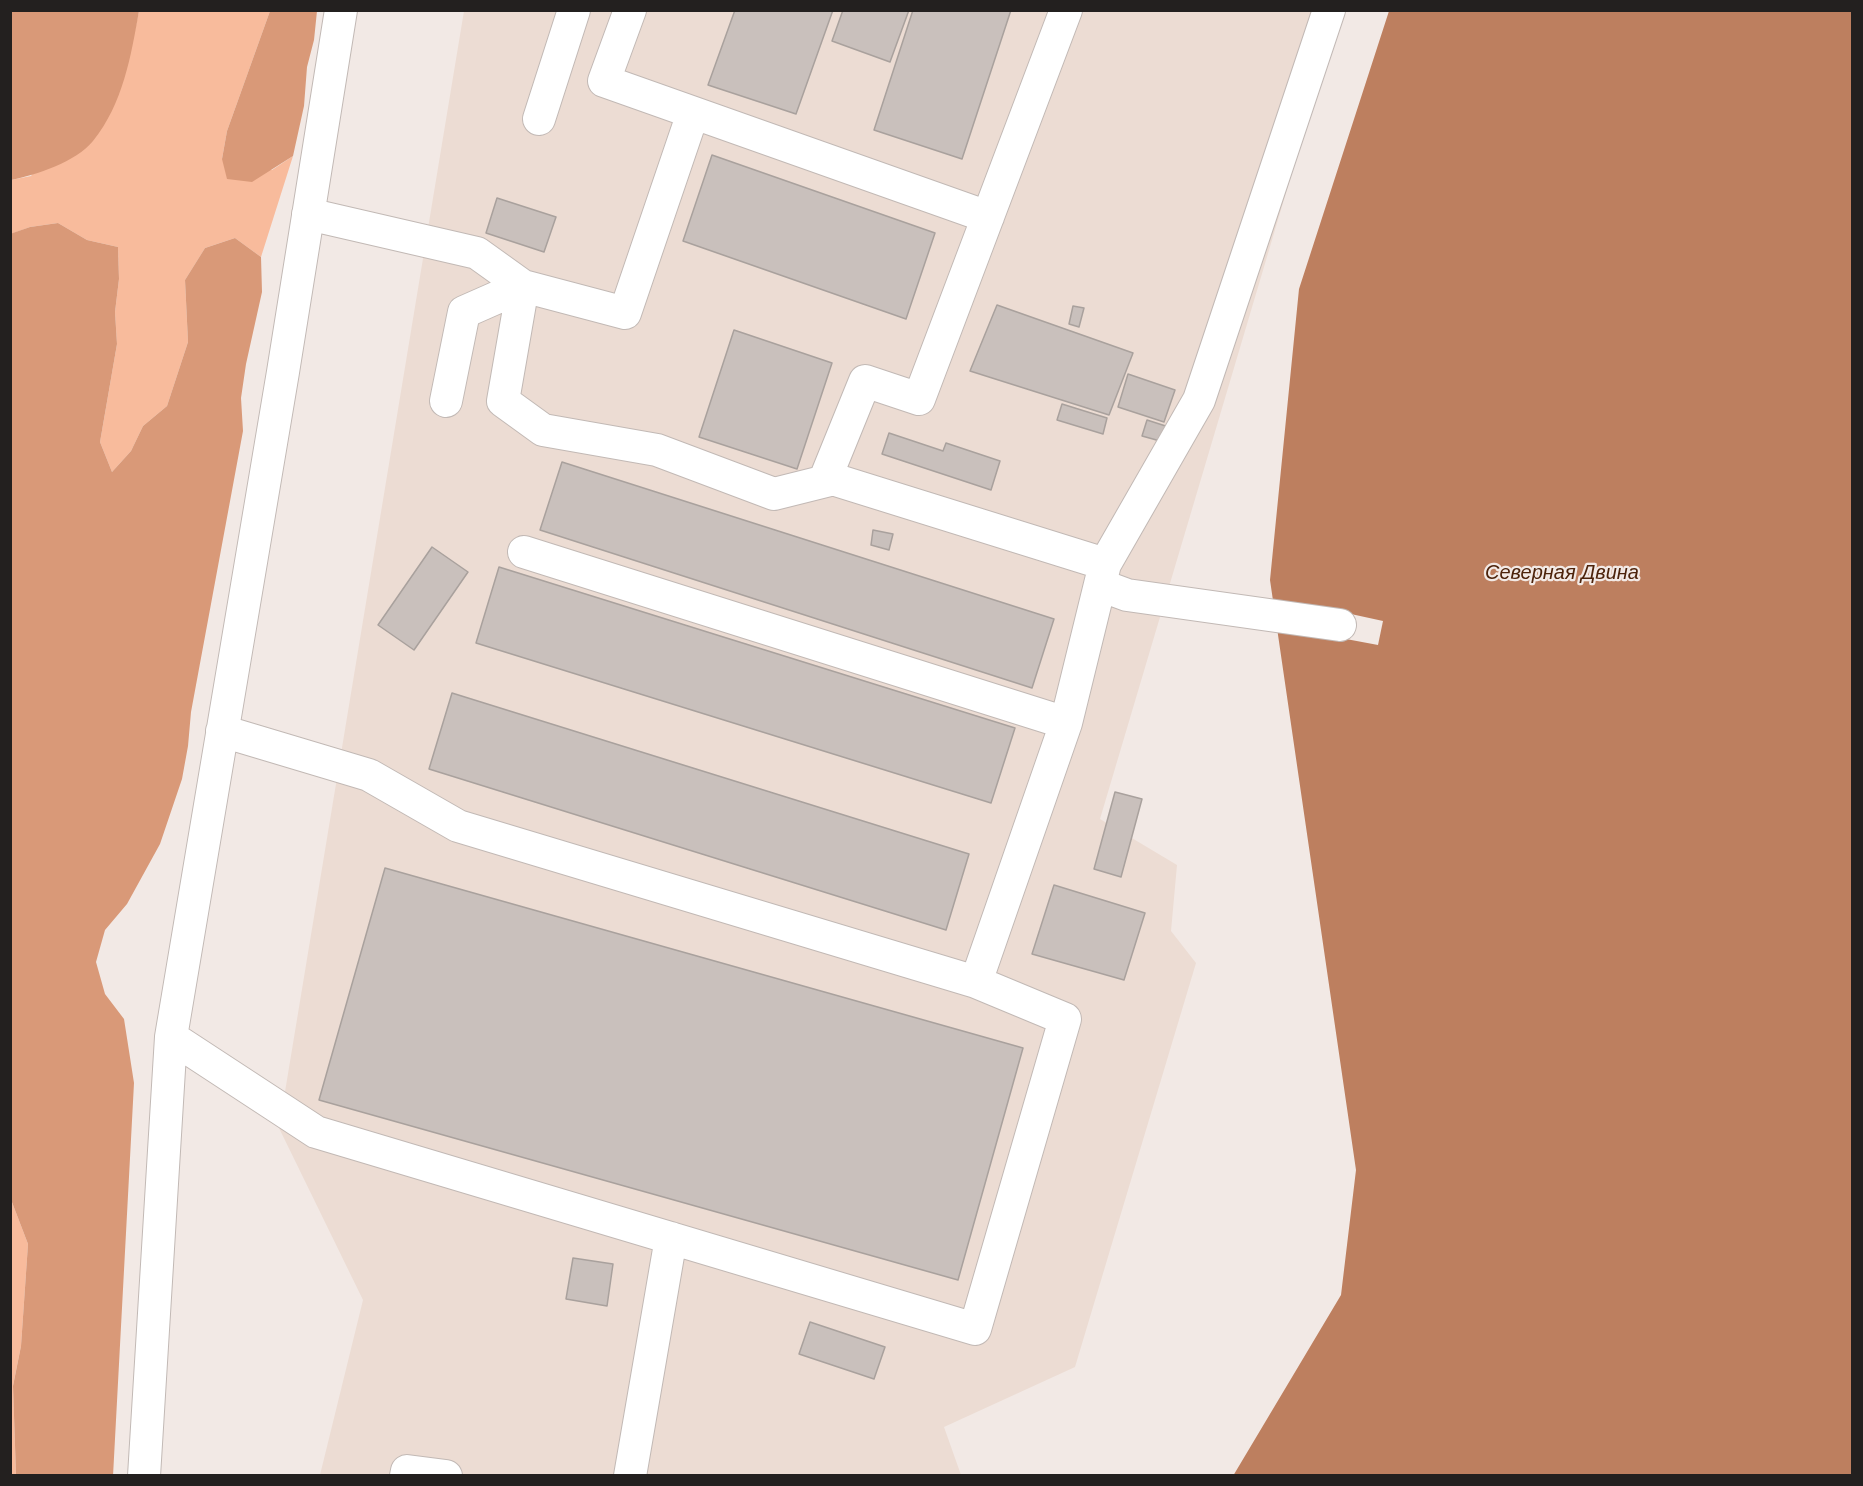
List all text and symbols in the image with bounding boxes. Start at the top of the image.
water label: Северная Двина [1485,561,1639,585]

